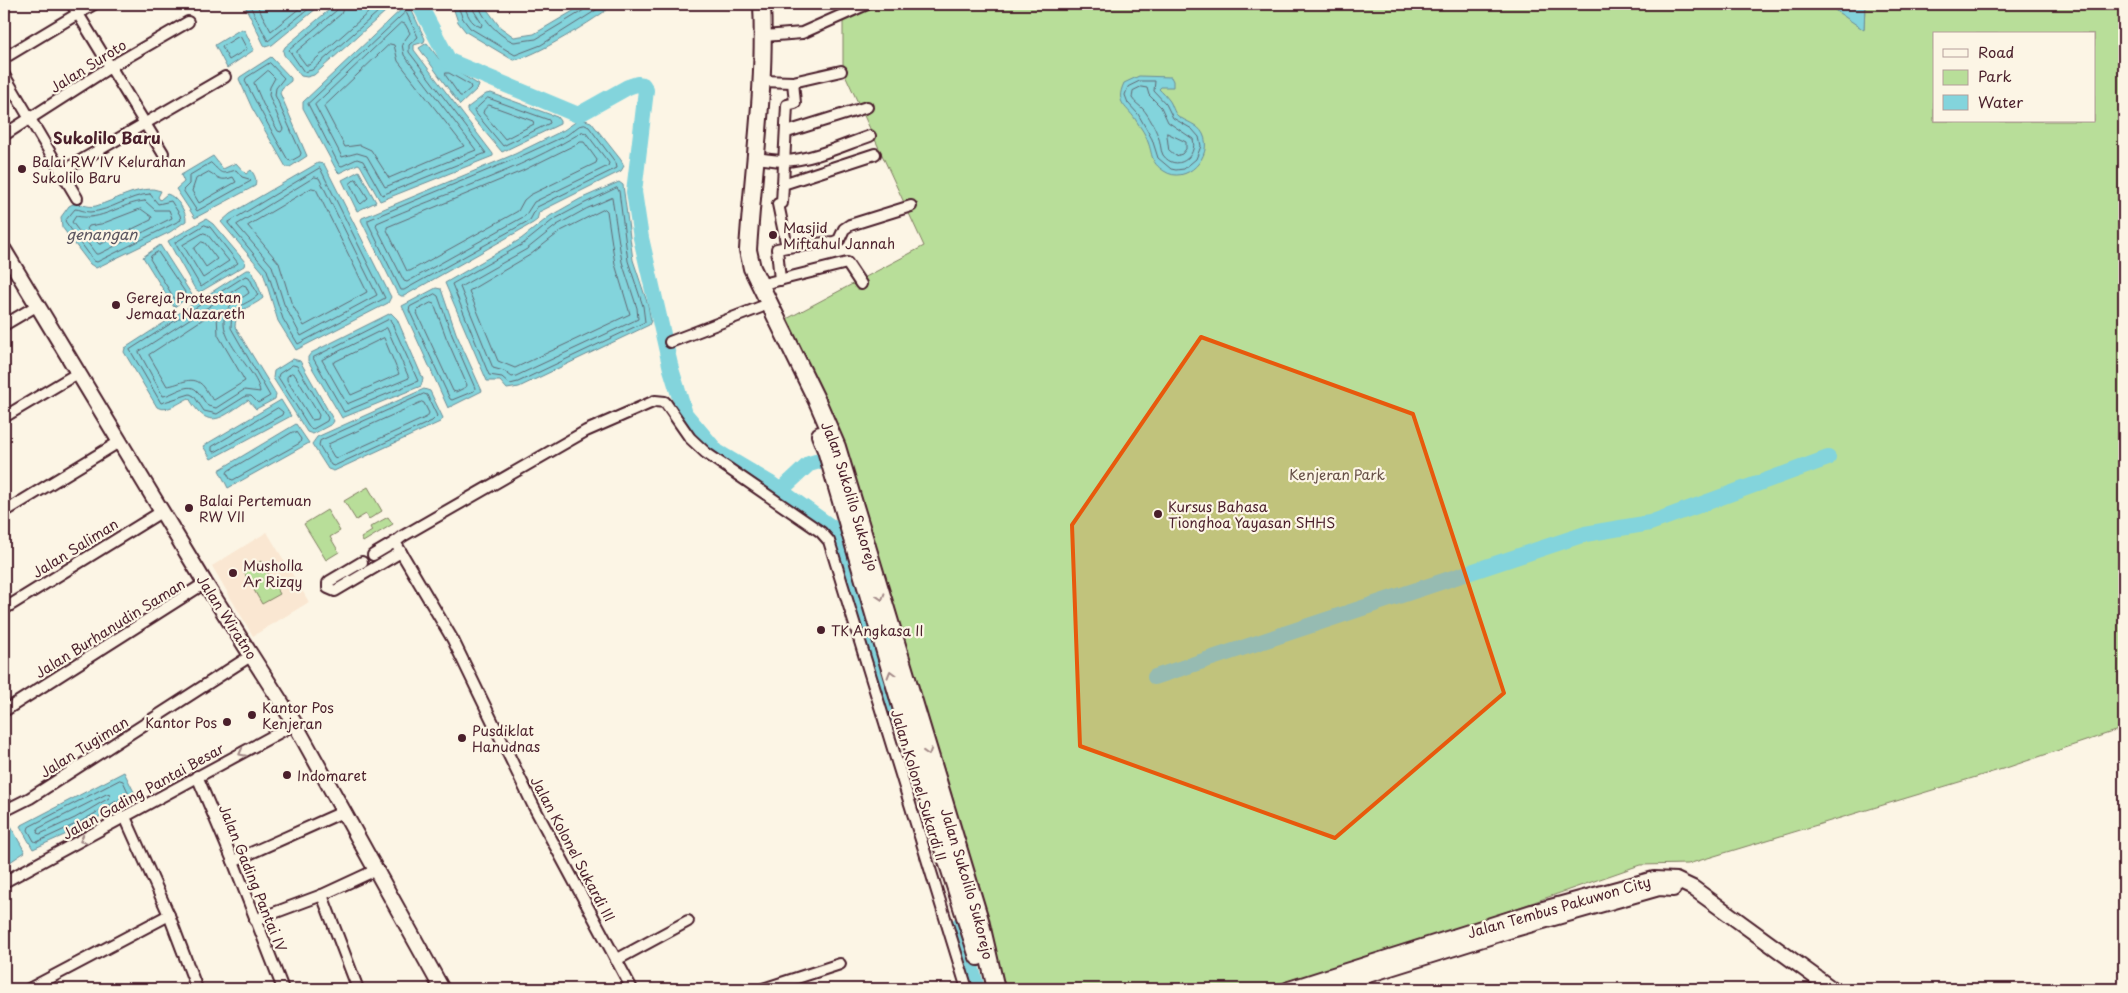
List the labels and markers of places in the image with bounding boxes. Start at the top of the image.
place label: Balai RW IV Kelurahan Sukolilo Baru [32,151,186,188]
marker: Balai RW IV Kelurahan Sukolilo Baru [16,163,28,175]
place label: Masjid Miftahul Jannah [783,217,895,254]
marker: Masjid Miftahul Jannah [767,229,779,241]
place label: Gereja Protestan Jemaat Nazareth [126,287,245,324]
marker: Gereja Protestan Jemaat Nazareth [110,299,122,311]
place label: Balai Pertemuan RW VII [199,490,312,527]
place label: Kursus Bahasa Tionghoa Yayasan SHHS [1168,496,1335,533]
marker: Balai Pertemuan RW VII [183,502,195,514]
marker: Kursus Bahasa Tionghoa Yayasan SHHS [1152,508,1164,520]
place label: Musholla Ar Rizqy [243,555,303,592]
marker: Musholla Ar Rizqy [227,567,239,579]
place label: TK Angkasa II [831,620,923,641]
marker: TK Angkasa II [815,624,827,636]
place label: Kantor Pos Kenjeran [262,697,334,734]
marker: Kantor Pos Kenjeran [246,709,258,721]
place label: Kantor Pos [145,712,217,733]
marker: Kantor Pos [221,716,233,728]
place label: Pusdiklat Hanudnas [472,720,540,757]
marker: Pusdiklat Hanudnas [456,732,468,744]
place label: Indomaret [297,765,367,786]
marker: Indomaret [281,769,293,781]

